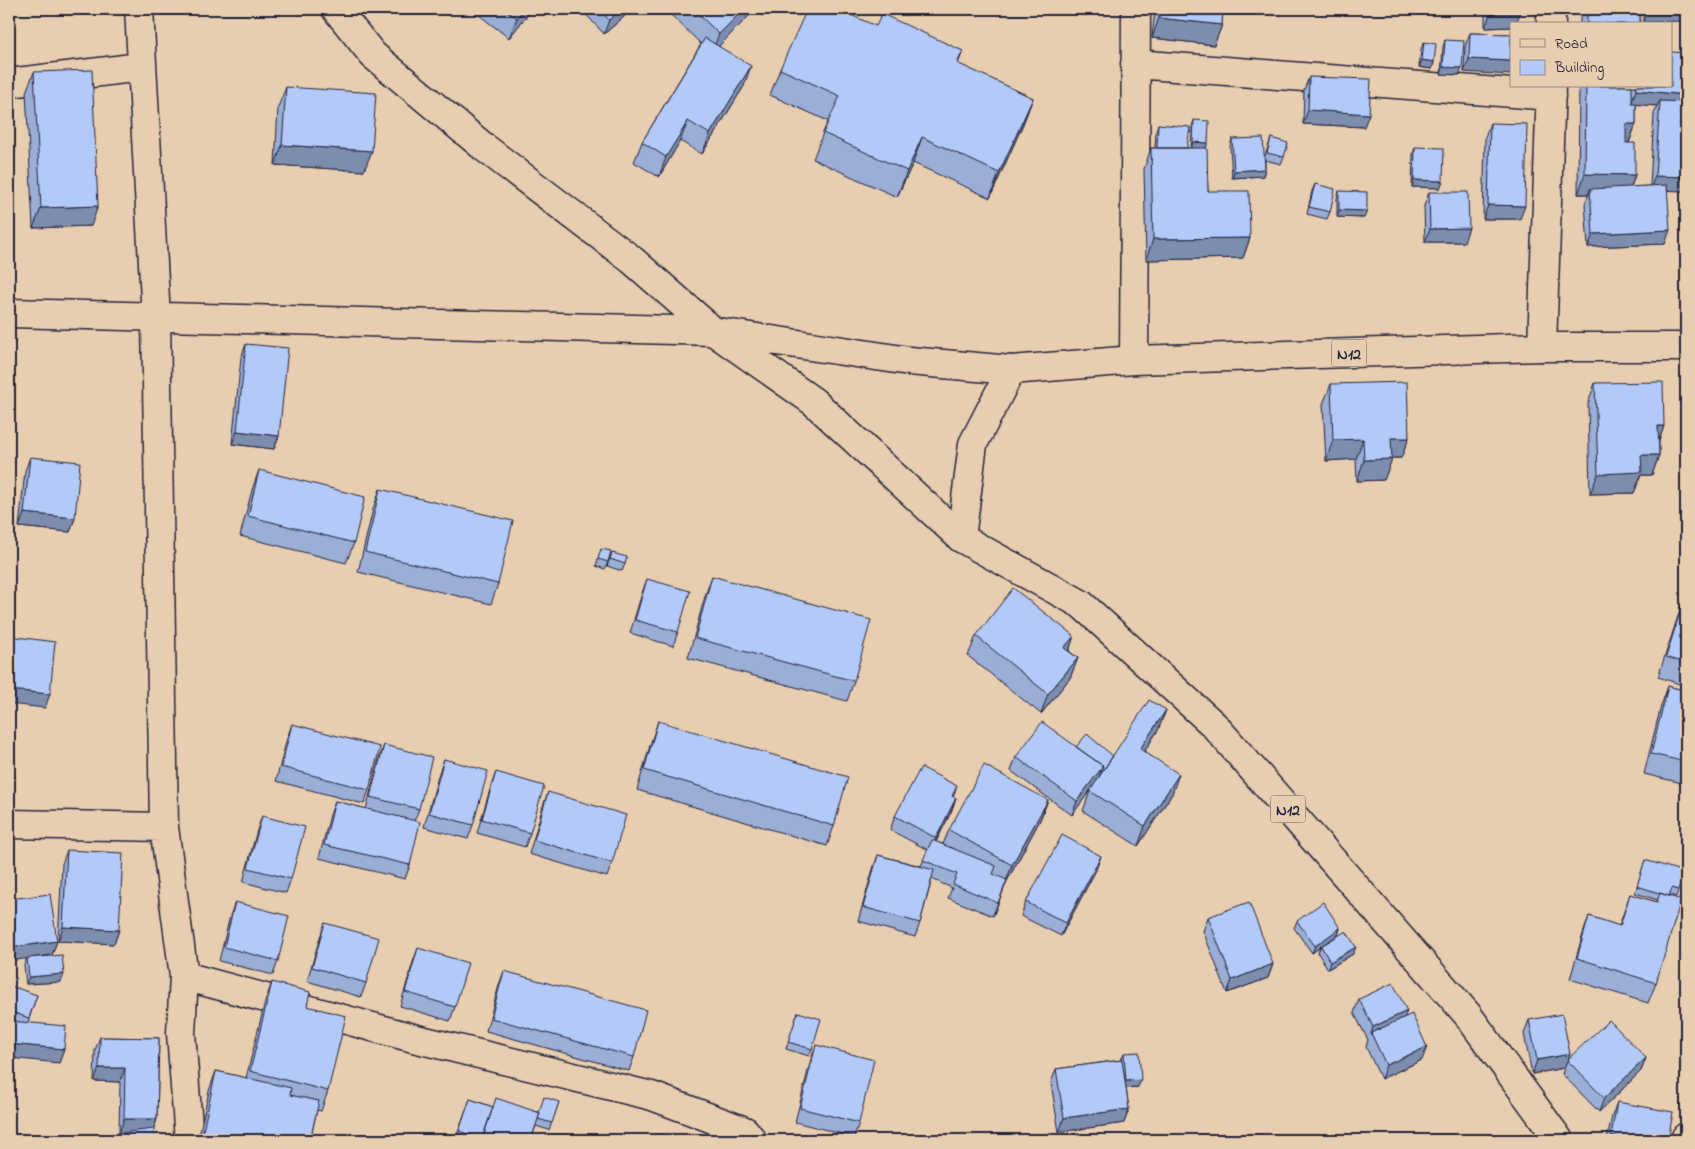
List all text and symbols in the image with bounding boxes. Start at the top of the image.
legend [1510,22,1672,88]
text: Road [1555,33,1588,55]
text: Building [1554,57,1604,80]
road number: N12 [1332,339,1366,366]
road number: N12 [1270,796,1306,822]

